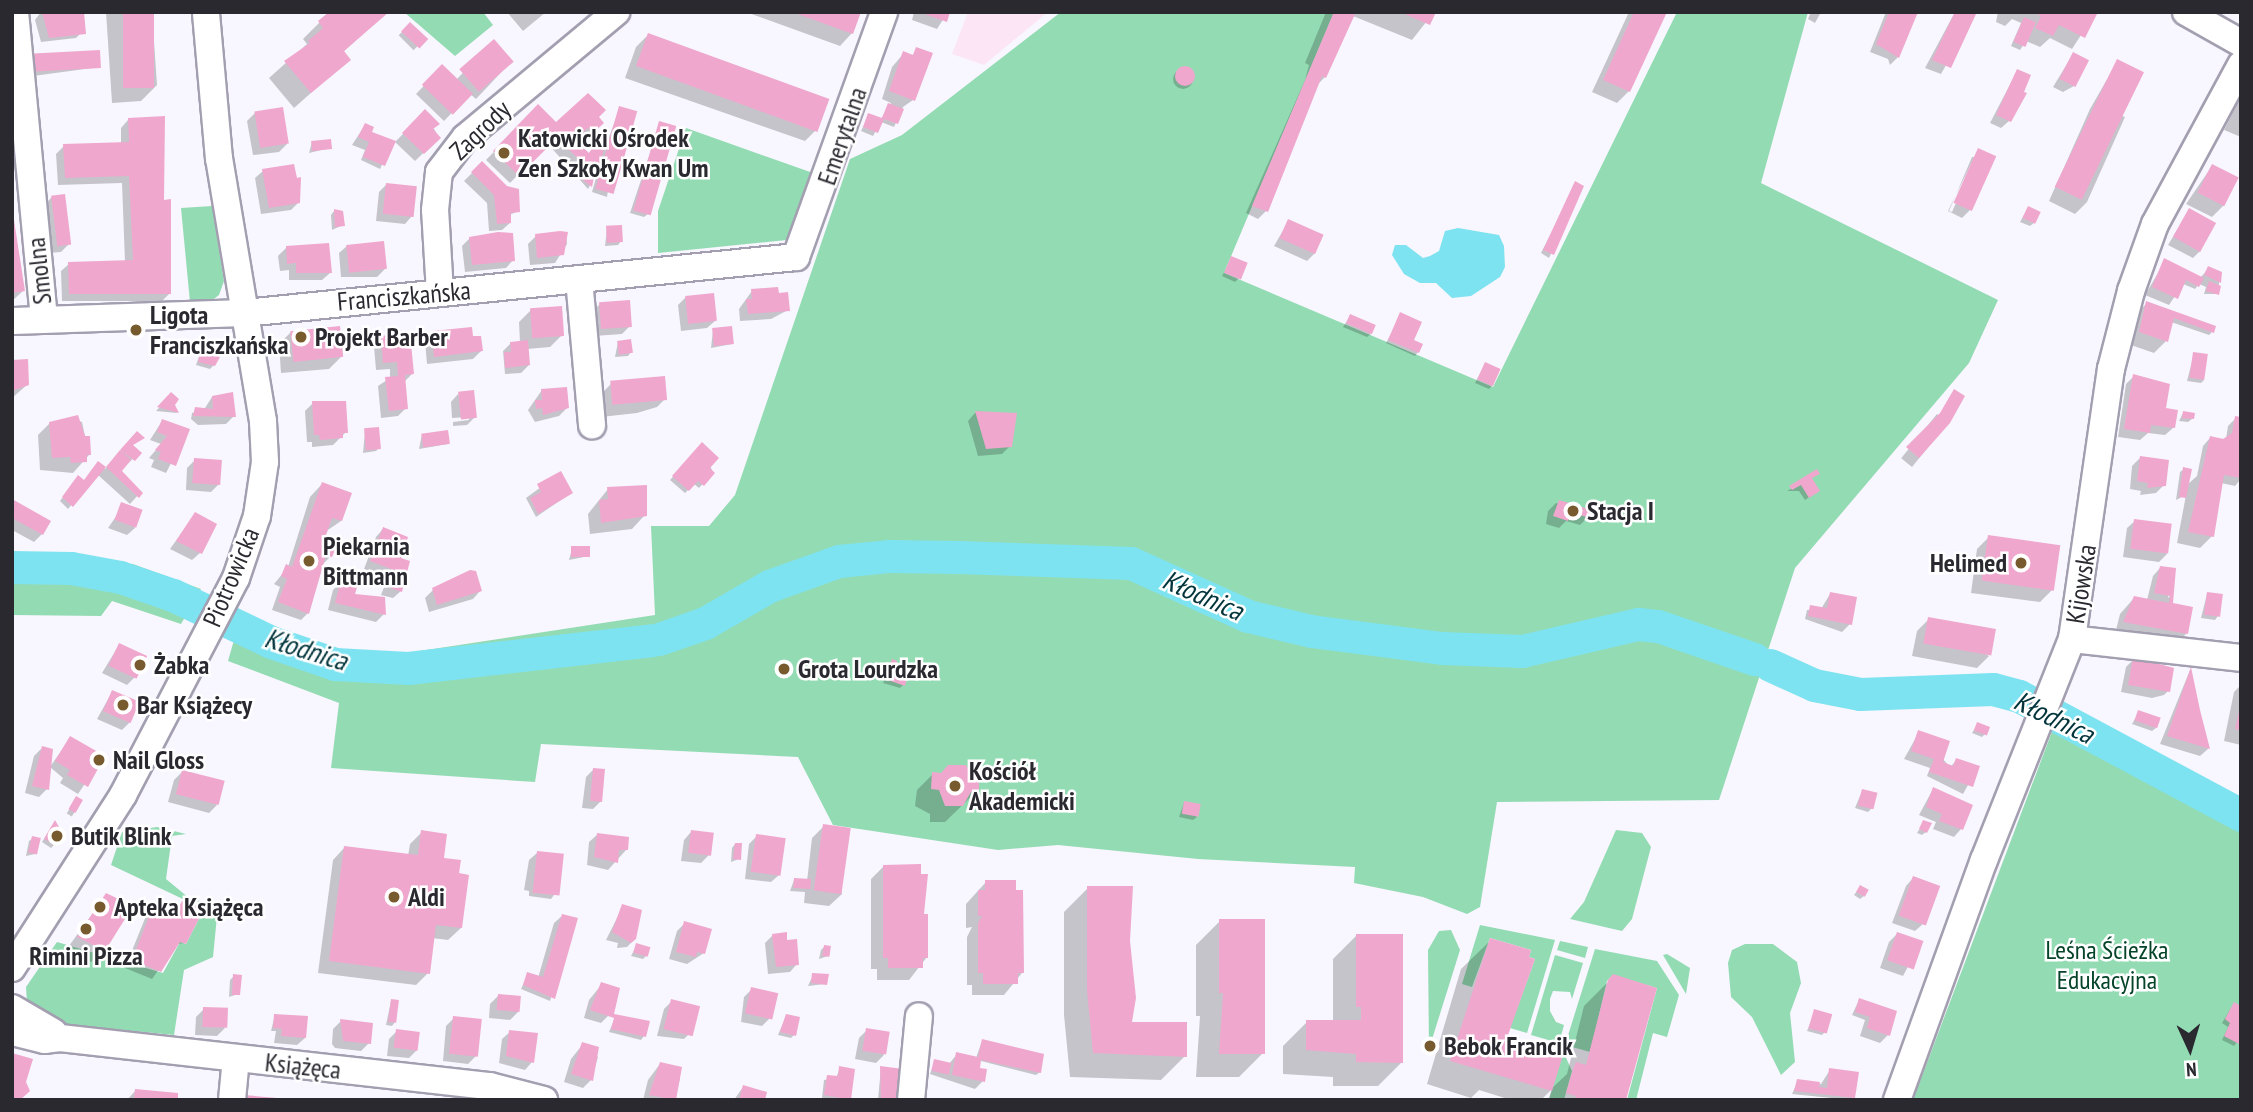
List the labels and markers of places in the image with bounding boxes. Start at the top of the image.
place label: Katowicki Ośrodek Zen Szkoły Kwan Um [518,122,709,184]
marker: Katowicki Ośrodek Zen Szkoły Kwan Um [496,145,512,161]
place label: Ligota Franciszkańska [150,299,289,360]
place label: Projekt Barber [315,321,448,353]
marker: Ligota Franciszkańska [128,322,144,338]
marker: Projekt Barber [293,329,309,345]
place label: Stacja I [1587,495,1654,527]
marker: Stacja I [1565,503,1581,519]
place label: Piekarnia Bittmann [323,530,410,592]
place label: Helimed [1930,547,2007,579]
marker: Piekarnia Bittmann [301,553,317,569]
marker: Helimed [2013,555,2029,571]
place label: Żabka [154,649,209,681]
place label: Grota Lourdzka [798,653,938,685]
marker: Żabka [132,657,148,673]
marker: Grota Lourdzka [776,661,792,677]
place label: Bar Książecy [137,689,252,721]
marker: Bar Książecy [115,697,131,713]
place label: Nail Gloss [113,744,204,776]
marker: Nail Gloss [91,752,107,768]
place label: Kościół Akademicki [969,755,1075,816]
marker: Kościół Akademicki [947,778,963,794]
place label: Butik Blink [71,820,172,852]
marker: Butik Blink [49,828,65,844]
place label: Aldi [408,881,445,913]
marker: Aldi [386,889,402,905]
place label: Apteka Książęca [114,891,263,923]
marker: Apteka Książęca [92,899,108,915]
marker: Rimini Pizza [78,921,94,937]
place label: Rimini Pizza [29,940,143,972]
place label: Bebok Francik [1444,1030,1574,1062]
marker: Bebok Francik [1422,1038,1438,1054]

